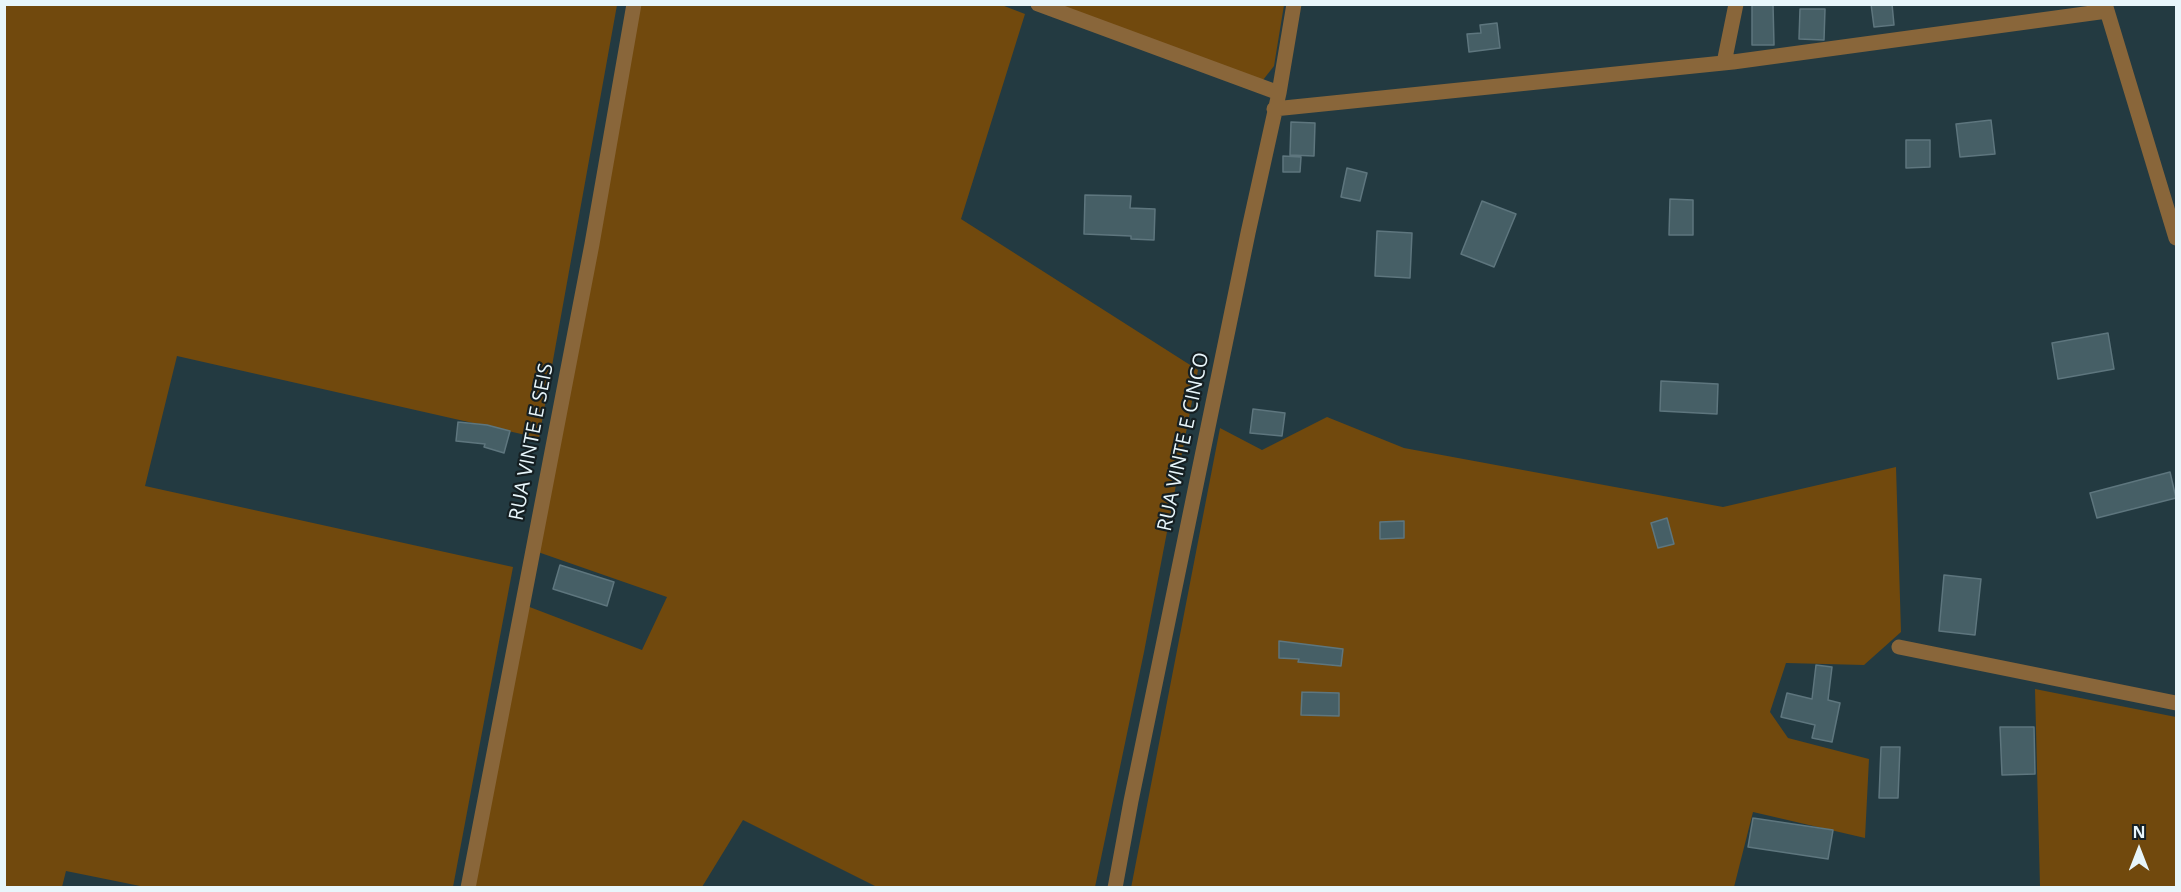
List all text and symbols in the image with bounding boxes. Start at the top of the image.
street label: RUA VINTE E CINCO [1153,350,1215,534]
street label: RUA VINTE E SEIS [505,361,559,523]
north arrow [2109,820,2169,880]
text: N [2132,821,2146,843]

